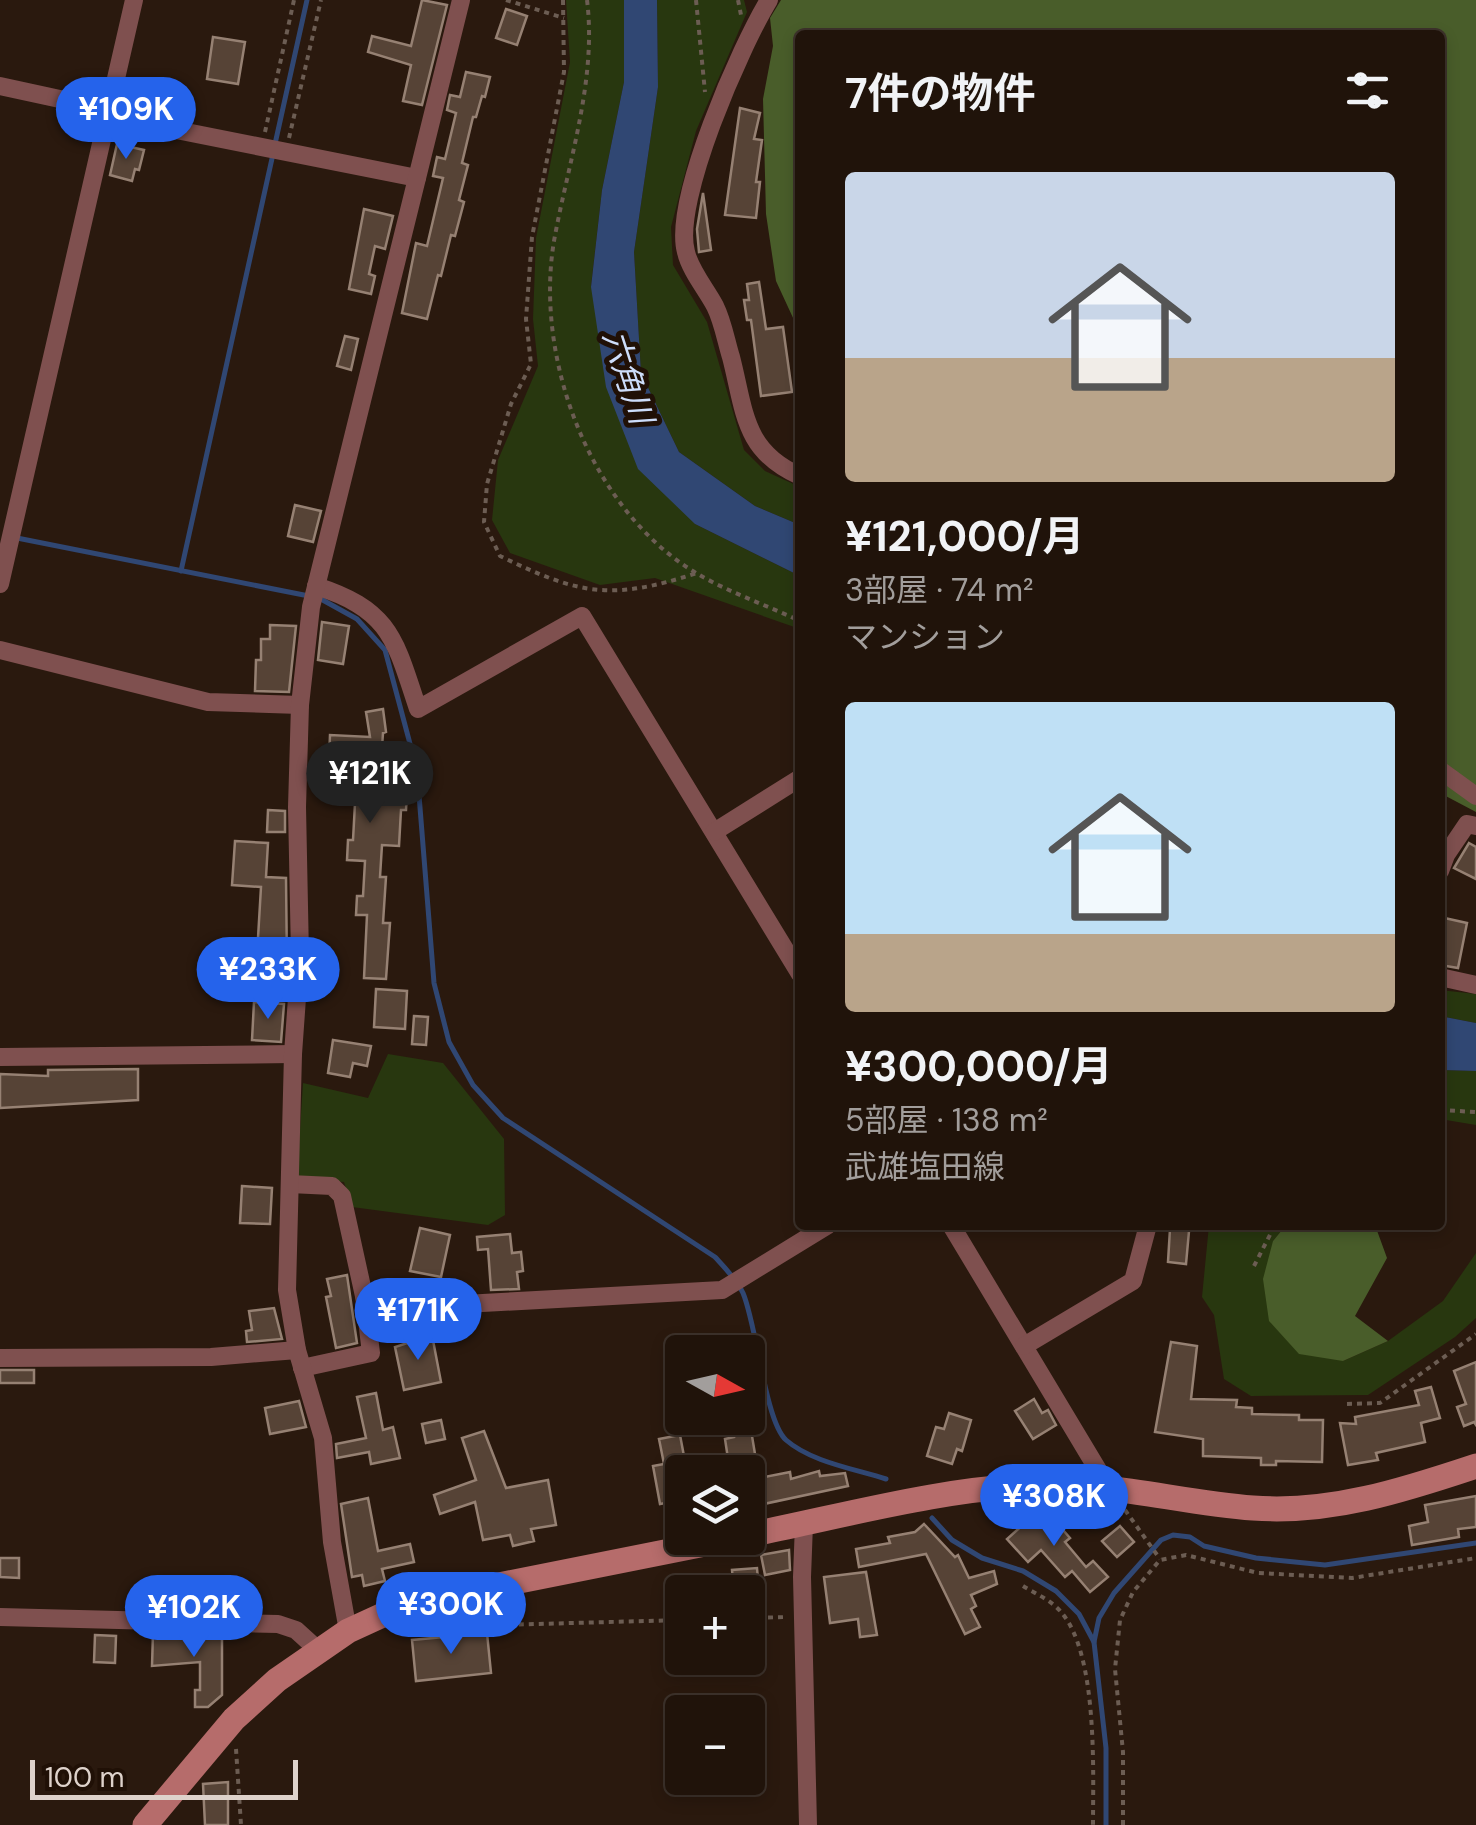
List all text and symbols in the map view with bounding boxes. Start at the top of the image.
icon: filters [1340,63,1395,118]
text: 7件の物件 [845,66,1036,121]
pin: ¥109K [56,77,196,162]
text: ¥109K [78,88,174,130]
icon: home [1030,237,1210,417]
water label: 六角川 [593,325,664,432]
text: ¥121,000/月 [845,509,1084,564]
text: 3部屋 · 74 m² [845,569,1033,611]
text: マンション [845,616,1005,658]
pin: ¥121K [300,741,440,826]
text: ¥121K [328,752,412,794]
icon: home [1030,767,1210,947]
pin: ¥233K [198,937,338,1022]
text: ¥233K [219,948,317,990]
text: ¥300,000/月 [845,1039,1113,1094]
text: 5部屋 · 138 m² [845,1099,1048,1141]
text: 武雄塩田線 [845,1146,1005,1188]
pin: ¥171K [348,1278,488,1363]
text: ¥171K [377,1289,459,1331]
north arrow [665,1335,765,1435]
map controls [665,1335,765,1795]
button: layers [665,1455,765,1555]
pin: ¥308K [984,1464,1124,1549]
text: ¥308K [1002,1475,1106,1517]
pin: ¥300K [381,1572,521,1657]
pin: ¥102K [124,1575,264,1660]
button: + [665,1575,765,1675]
text: ¥300K [398,1583,504,1625]
text: ¥102K [147,1586,241,1628]
button: − [665,1695,765,1795]
scale bar [30,1755,298,1800]
text: 100 m [45,1759,124,1796]

